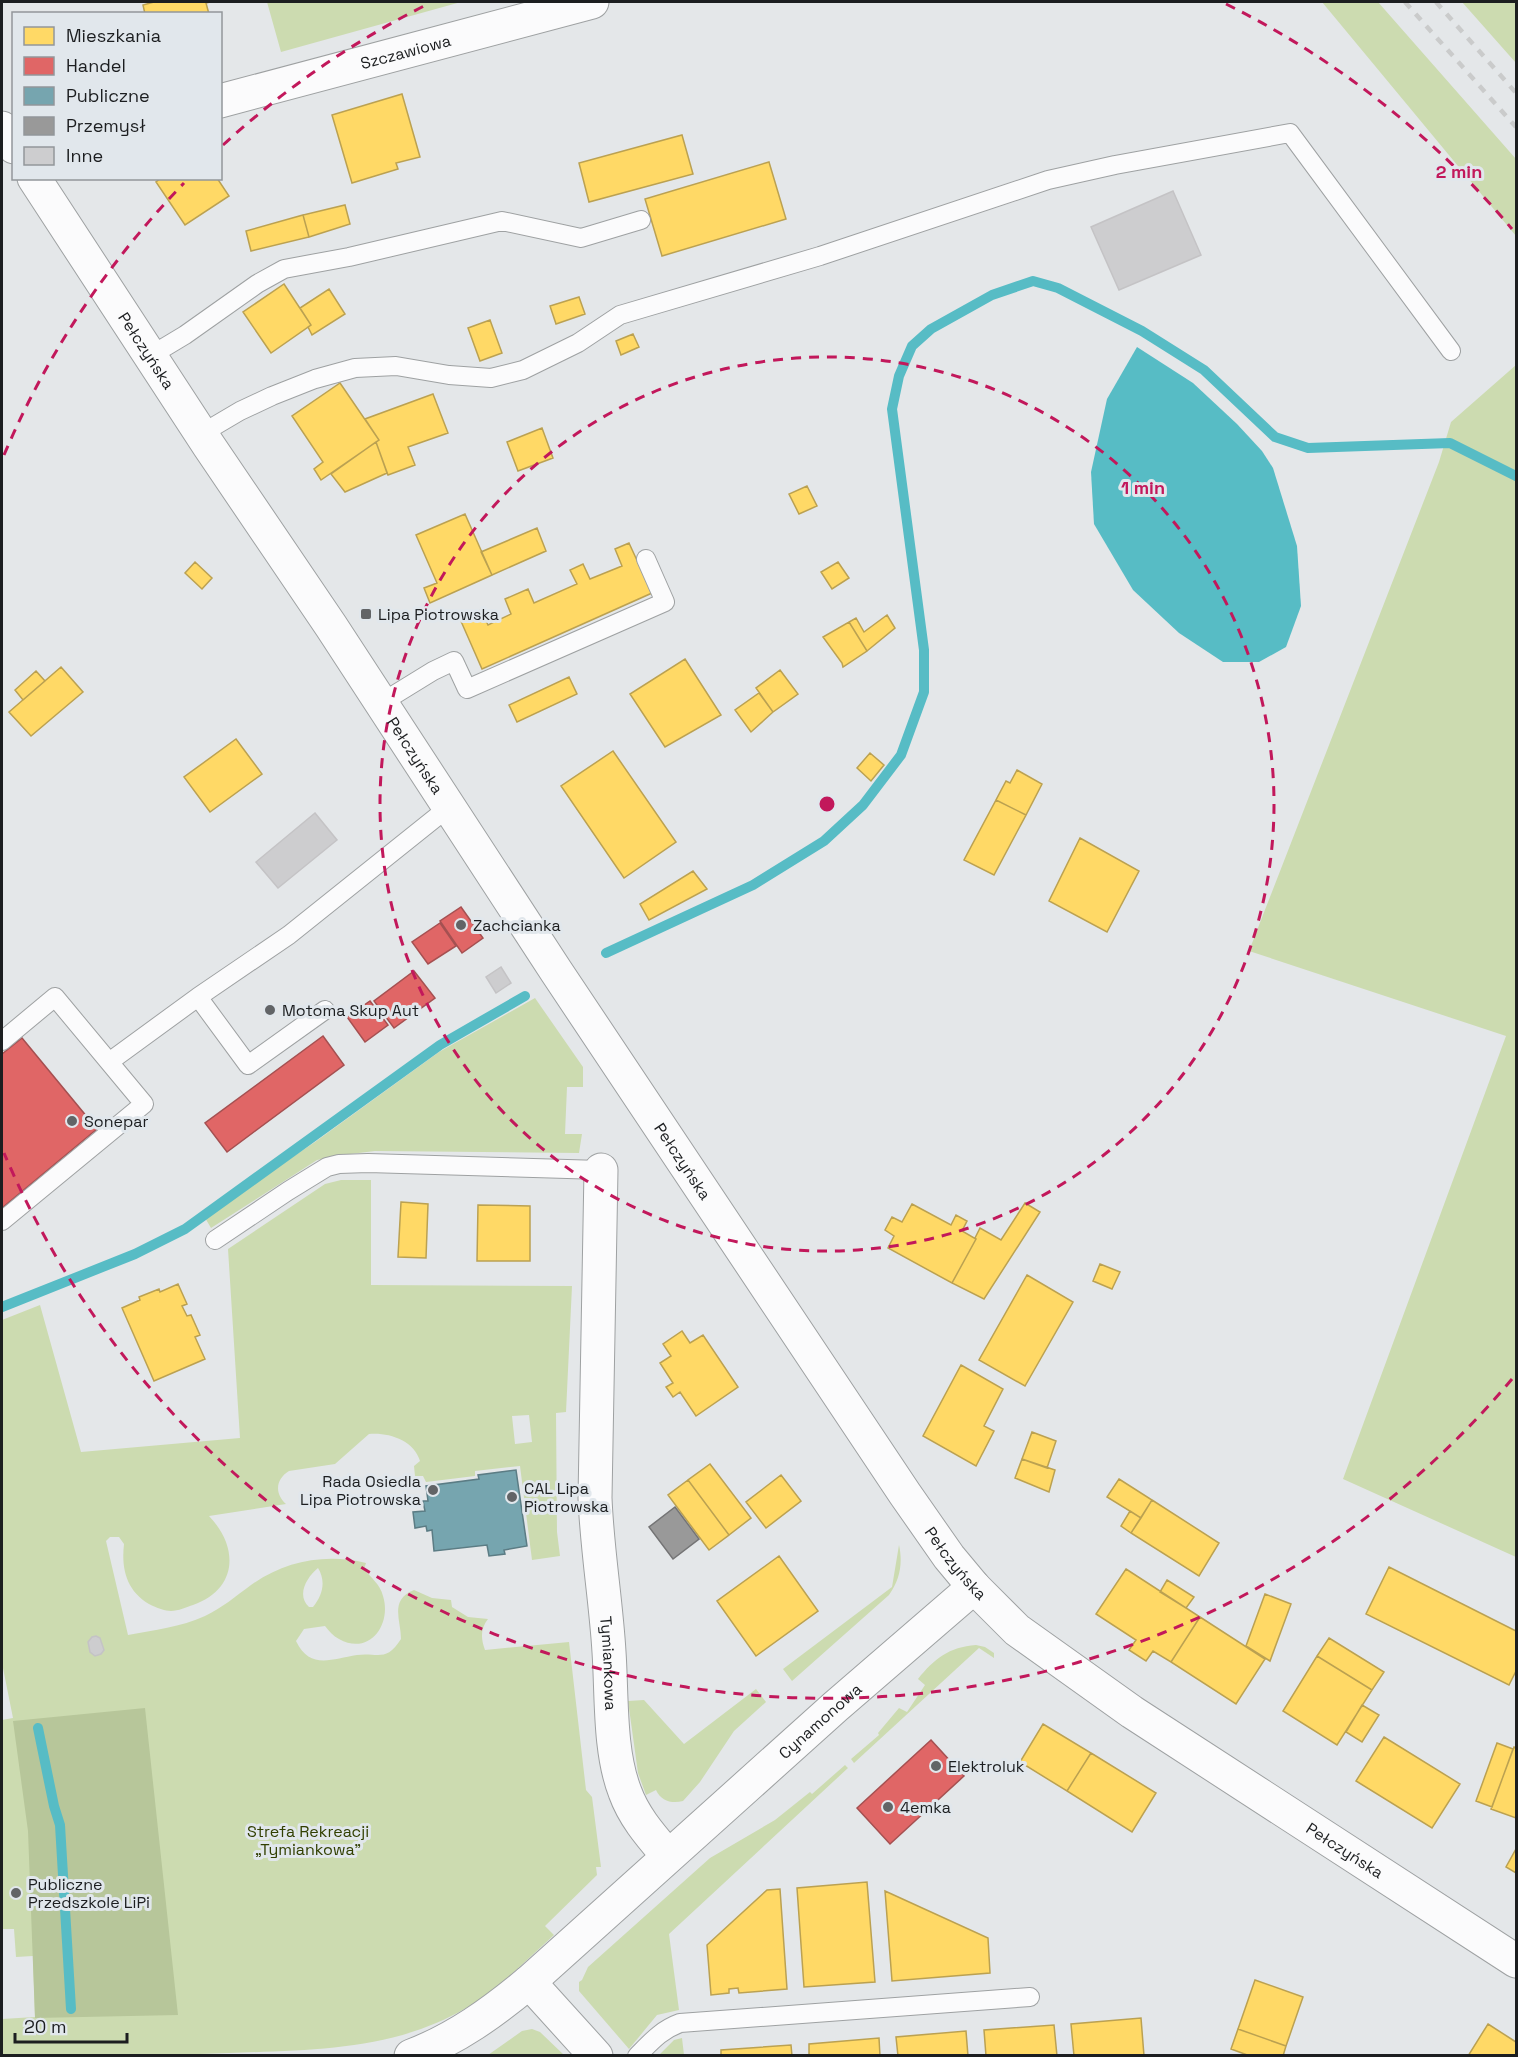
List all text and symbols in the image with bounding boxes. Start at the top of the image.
legend [12,12,222,180]
text: Mieszkania [66,24,161,47]
street label: Szczawiowa [358,30,453,74]
text: Handel [66,54,126,77]
text: Publiczne [66,84,150,107]
text: Przemysł [66,114,146,137]
text: Inne [66,144,103,167]
text: 2 min [1436,160,1482,183]
street label: Pełczyńska [113,308,179,393]
text: 1 min [1121,476,1165,499]
place label: Lipa Piotrowska [378,604,499,625]
marker: Lipa Piotrowska [359,607,373,621]
street label: Pełczyńska [382,713,448,798]
centre of rings [817,794,837,814]
place label: Zachcianka [473,915,561,936]
marker: Zachcianka [454,918,468,932]
place label: Motoma Skup Aut [282,1000,419,1021]
marker: Motoma Skup Aut [263,1003,277,1017]
place label: Sonepar [84,1111,149,1132]
marker: Sonepar [65,1114,79,1128]
street label: Pełczyńska [649,1119,716,1204]
place label: Rada Osiedla Lipa Piotrowska [300,1471,421,1510]
place label: CAL Lipa Piotrowska [524,1478,609,1517]
marker: Rada Osiedla Lipa Piotrowska [426,1483,440,1497]
marker: CAL Lipa Piotrowska [505,1490,519,1504]
street label: Pełczyńska [920,1523,991,1605]
street label: Tymiankowa [595,1615,621,1711]
street label: Cynamonowa [774,1679,866,1764]
place label: Elektroluk [948,1756,1025,1777]
marker: Elektroluk [929,1759,943,1773]
place label: 4emka [900,1797,951,1818]
marker: 4emka [881,1800,895,1814]
street label: Pełczyńska [1302,1818,1387,1883]
park label: Strefa Rekreacji „Tymiankowa” [247,1821,369,1860]
place label: Publiczne Przedszkole LiPi [28,1874,150,1913]
marker: Publiczne Przedszkole LiPi [9,1886,23,1900]
scale bar [15,2006,128,2044]
text: 20 m [24,2015,67,2038]

